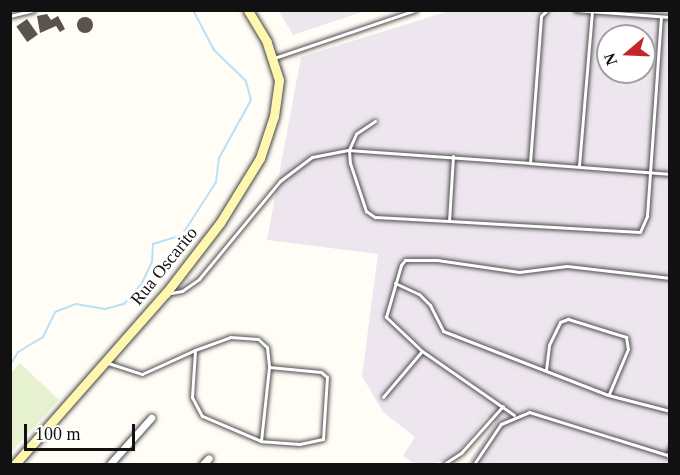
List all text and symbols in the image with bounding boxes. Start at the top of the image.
north arrow [596,24,656,84]
text: N [600,51,620,68]
street label: Rua Oscarito [126,222,202,310]
scale bar [27,412,138,450]
text: 100 m [35,424,81,444]

